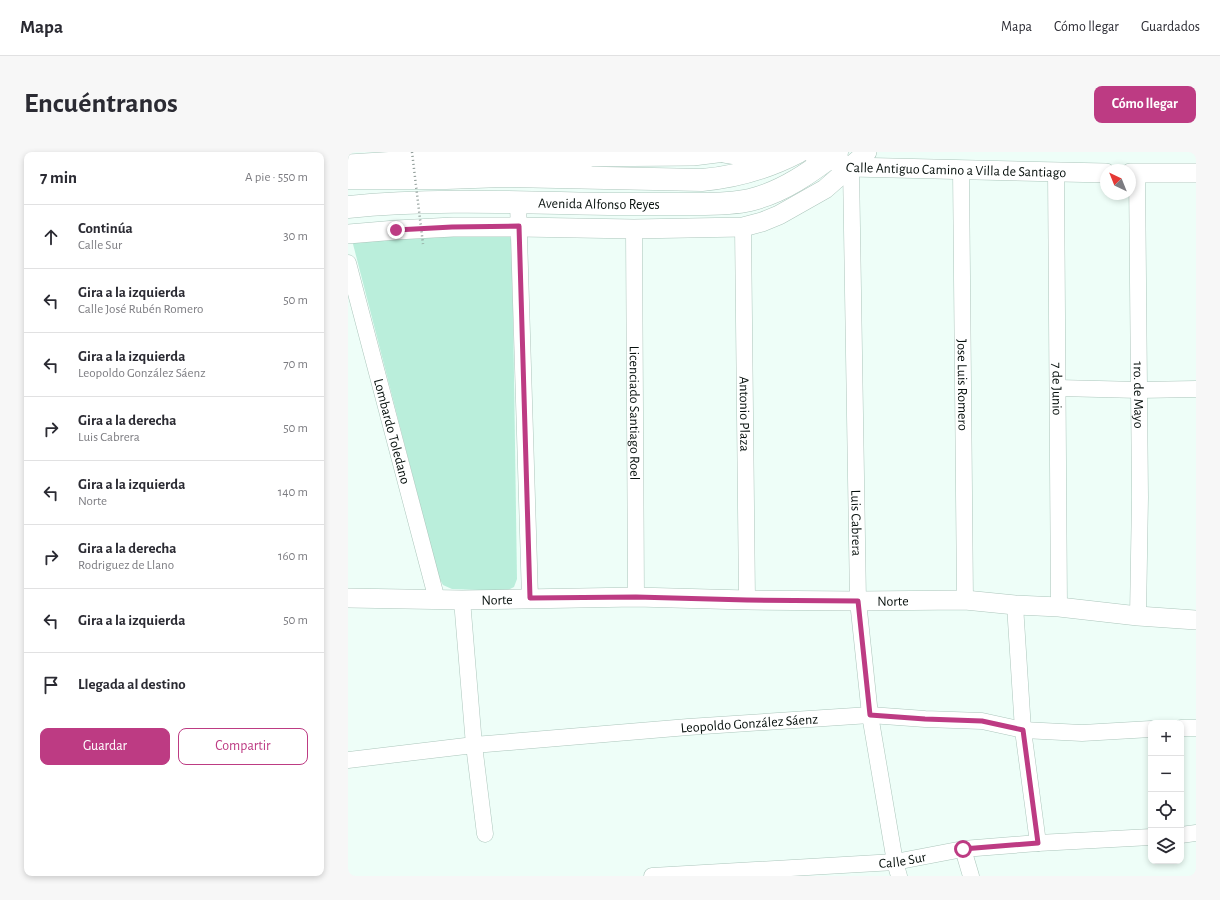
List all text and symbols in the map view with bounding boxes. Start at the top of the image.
text: Mapa [20,18,63,37]
text: Mapa [1001,20,1032,34]
text: Cómo llegar [1054,20,1119,34]
text: Guardados [1141,20,1200,34]
button: Cómo llegar [1094,86,1196,123]
text: Encuéntranos [24,90,178,118]
street label: Calle Antiguo Camino a Villa de Santiago [844,160,1067,180]
north arrow [1100,164,1136,200]
text: 7 min [40,169,77,186]
text: A pie · 550 m [245,171,308,184]
street label: Avenida Alfonso Reyes [538,196,660,212]
text: Continúa [78,221,133,236]
route end [387,221,405,239]
icon: ahead [40,226,62,248]
text: 30 m [283,230,308,243]
text: Calle Sur [78,239,122,252]
text: Gira a la izquierda [78,285,185,300]
icon: left [40,290,62,312]
text: 50 m [283,294,308,307]
text: Calle José Rubén Romero [78,303,204,316]
street label: Jose Luis Romero [955,339,969,431]
street label: Licenciado Santiago Roel [627,346,641,480]
text: Gira a la izquierda [78,349,185,364]
icon: left [40,354,62,376]
text: 70 m [283,358,308,371]
street label: 1ro. de Mayo [1131,361,1145,429]
street label: 7 de Junio [1049,363,1064,416]
text: Leopoldo González Sáenz [78,367,206,380]
street label: Antonio Plaza [737,376,751,452]
street label: Lombardo Toledano [371,377,412,486]
text: Gira a la derecha [78,413,177,428]
icon: right [40,418,62,440]
text: 50 m [283,422,308,435]
text: Luis Cabrera [78,431,140,444]
text: Gira a la izquierda [78,477,185,492]
icon: left [40,482,62,504]
text: 140 m [278,486,308,499]
street label: Luis Cabrera [848,490,863,557]
text: Norte [78,495,107,508]
text: Gira a la derecha [78,541,177,556]
icon: right [40,546,62,568]
text: 160 m [278,550,308,563]
text: Rodriguez de Llano [78,559,174,572]
street label: Norte [481,593,513,608]
street label: Norte [877,595,909,609]
icon: left [40,610,62,632]
text: Gira a la izquierda [78,613,185,628]
text: 50 m [283,614,308,627]
icon: arrive [40,674,62,696]
text: Llegada al destino [78,677,186,692]
street label: Leopoldo González Sáenz [680,712,819,736]
map controls [1148,720,1184,864]
button: + [1148,720,1184,756]
button: Guardar [40,728,170,765]
button: Compartir [178,728,308,765]
button: − [1148,756,1184,792]
button: locate [1148,792,1184,828]
button: layers [1148,828,1184,864]
route start [954,840,972,858]
street label: Calle Sur [878,850,928,871]

